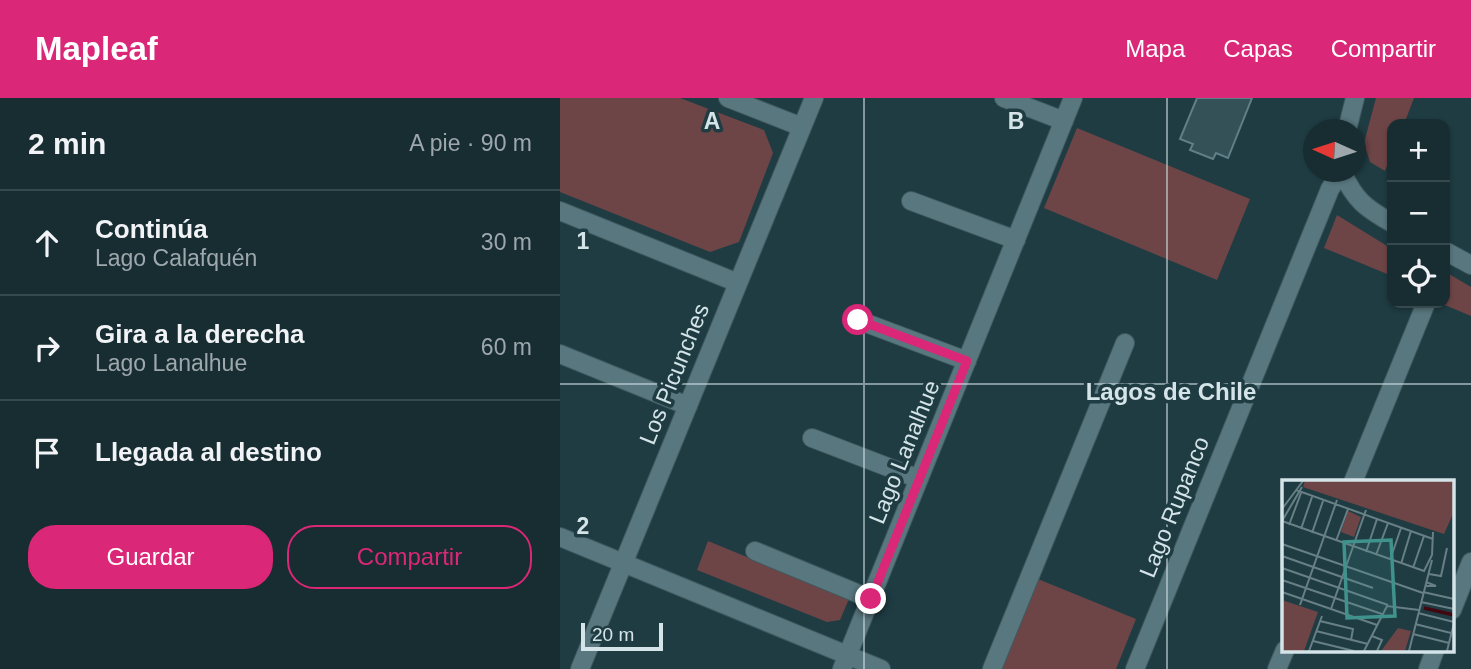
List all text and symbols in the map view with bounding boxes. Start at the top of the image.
text: Mapleaf [35,30,158,67]
text: Mapa [1125,35,1185,62]
text: Capas [1223,35,1293,62]
text: Compartir [1331,35,1436,62]
text: A [704,108,720,134]
text: B [1008,108,1024,134]
north arrow [1303,119,1366,182]
map controls [1387,119,1450,308]
button: + [1387,119,1450,182]
text: 2 min [28,127,106,160]
text: A pie · 90 m [409,130,532,156]
button: − [1387,182,1450,245]
text: Continúa [95,214,208,244]
icon: ahead [28,224,66,262]
text: 1 [577,228,590,254]
text: 30 m [481,229,532,255]
text: Lago Calafquén [95,245,257,271]
button: locate [1387,245,1450,308]
street label: Los Picunches [634,300,714,448]
route start [842,304,873,335]
text: Gira a la derecha [95,319,305,349]
icon: right [28,329,66,367]
text: 60 m [481,334,532,360]
text: Lago Lanalhue [95,350,247,376]
street label: Lago Lanalhue [863,377,945,527]
district label: Lagos de Chile [1086,378,1256,405]
street label: Lago Rupanco [1134,433,1214,581]
icon: arrive [28,434,66,472]
text: Llegada al destino [95,437,322,467]
inset map [1282,480,1454,652]
text: 2 [577,513,589,539]
button: Guardar [28,525,273,589]
button: Compartir [287,525,532,589]
route end [855,583,886,614]
scale bar [581,620,663,652]
text: 20 m [592,624,634,645]

